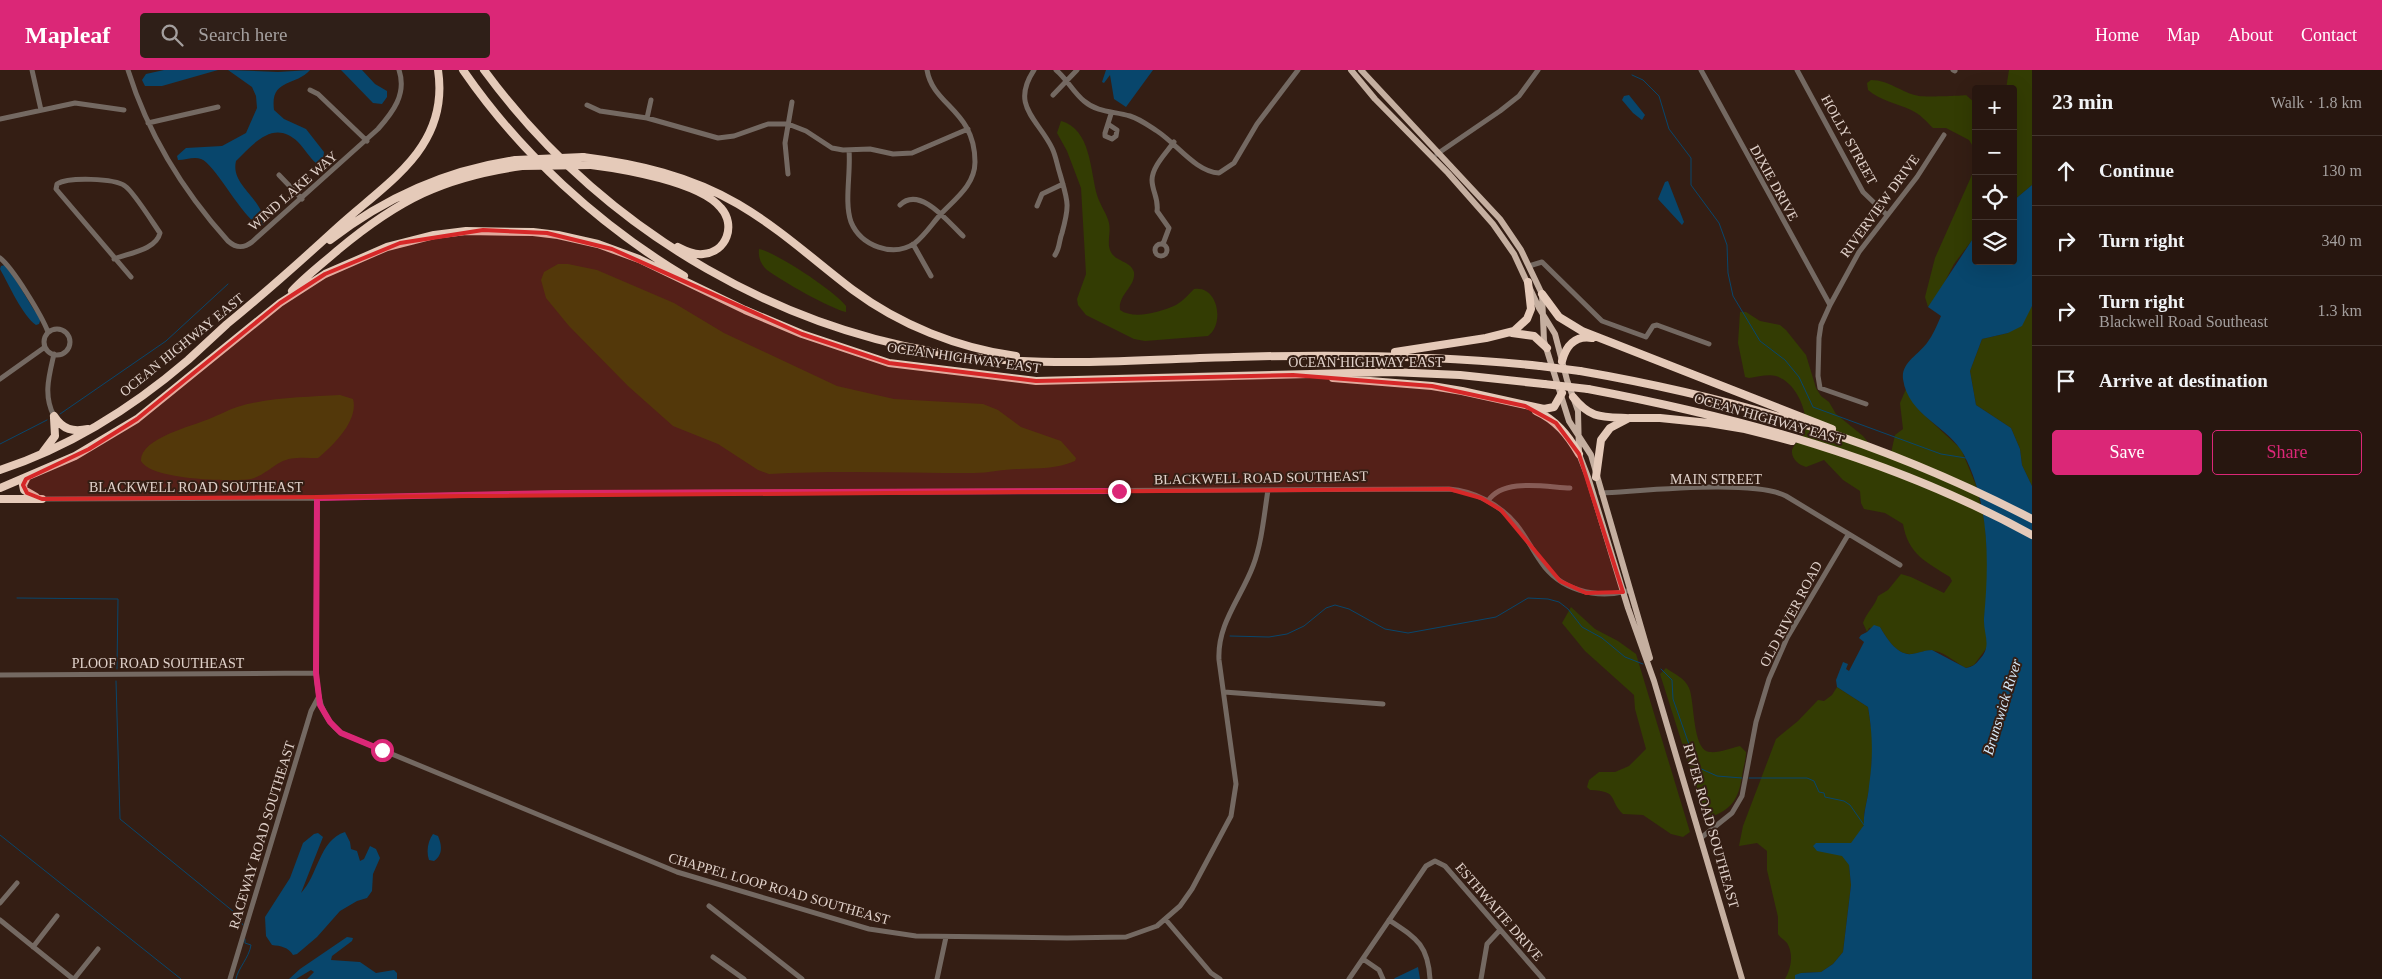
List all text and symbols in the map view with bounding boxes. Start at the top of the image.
search box [140,13,490,58]
icon: search [158,21,186,49]
text: Mapleaf [25,22,110,48]
text: Search here [198,24,287,45]
text: Home [2095,25,2139,45]
text: Map [2167,25,2200,45]
text: About [2228,25,2273,45]
text: Contact [2301,25,2357,45]
map controls [1972,85,2017,265]
button: + [1972,85,2017,130]
text: 23 min [2052,90,2113,114]
street label: HOLLY STREET [1818,92,1880,188]
text: Walk · 1.8 km [2271,94,2362,111]
button: − [1972,130,2017,175]
street label: DIXIE DRIVE [1747,142,1801,224]
street label: WIND LAKE WAY [246,148,340,234]
street label: RIVERVIEW DRIVE [1838,152,1922,260]
icon: ahead [2052,157,2080,185]
text: Continue [2099,160,2174,181]
text: 130 m [2322,162,2362,179]
button: locate [1972,175,2017,220]
button: layers [1972,220,2017,265]
icon: right [2052,227,2080,255]
text: Turn right [2099,230,2184,251]
text: 340 m [2322,232,2362,249]
street label: OCEAN HIGHWAY EAST [117,290,247,400]
text: Turn right [2099,291,2184,312]
icon: right [2052,297,2080,325]
text: 1.3 km [2318,302,2362,319]
text: Blackwell Road Southeast [2099,313,2268,330]
street label: OCEAN HIGHWAY EAST [886,340,1042,376]
street label: OCEAN HIGHWAY EAST [1288,355,1444,370]
icon: arrive [2052,367,2080,395]
text: Arrive at destination [2099,370,2268,391]
street label: OCEAN HIGHWAY EAST [1692,390,1846,448]
button: Save [2052,430,2202,475]
button: Share [2212,430,2362,475]
street label: BLACKWELL ROAD SOUTHEAST [1154,469,1369,487]
street label: MAIN STREET [1670,472,1763,487]
street label: BLACKWELL ROAD SOUTHEAST [89,480,304,495]
route end [1108,480,1131,503]
street label: OLD RIVER ROAD [1757,559,1825,669]
street label: PLOOF ROAD SOUTHEAST [72,656,245,671]
water label: Brunswick River [1980,657,2024,757]
street label: RACEWAY ROAD SOUTHEAST [226,739,298,931]
route start [371,739,394,762]
street label: RIVER ROAD SOUTHEAST [1680,742,1742,910]
street label: CHAPPEL LOOP ROAD SOUTHEAST [667,850,892,928]
street label: ESTHWAITE DRIVE [1452,860,1546,964]

